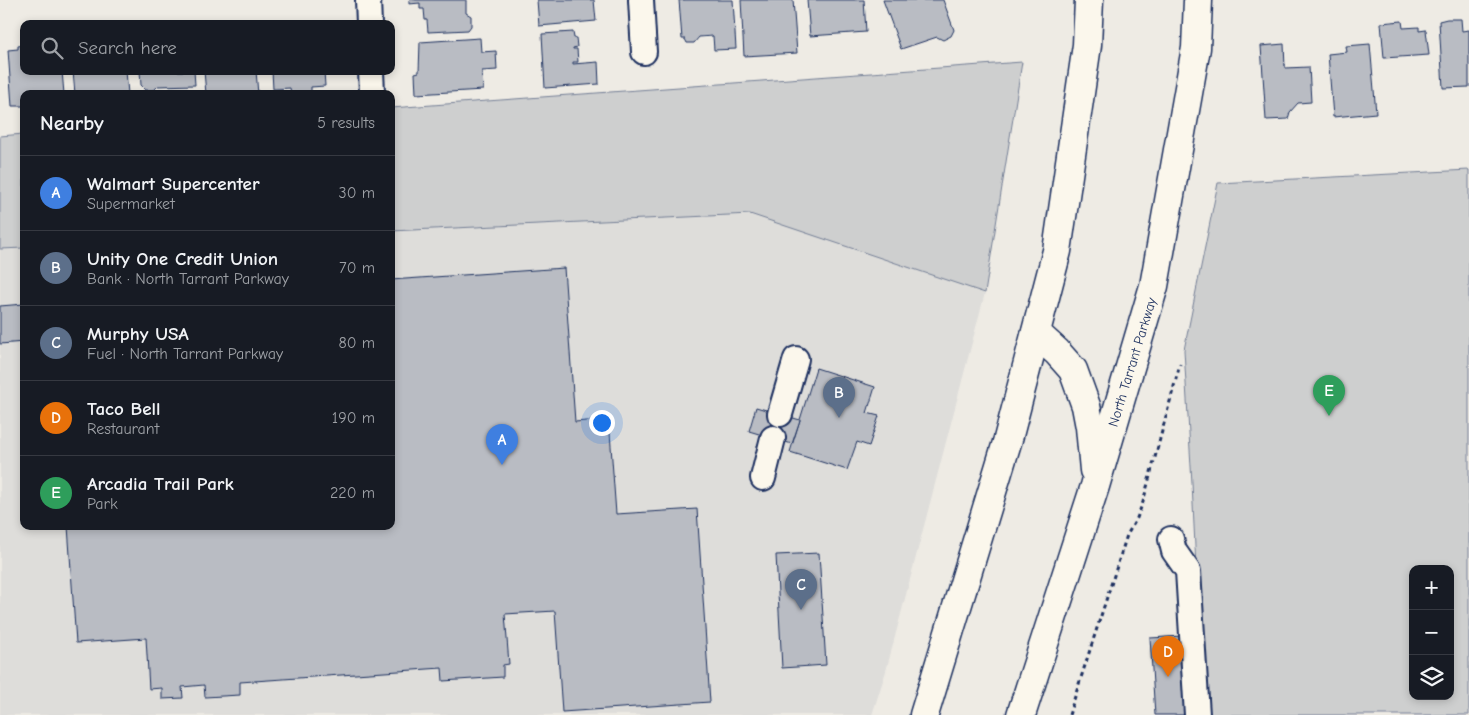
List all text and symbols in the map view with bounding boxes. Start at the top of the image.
search box [20,20,395,75]
icon: search [38,34,66,62]
text: Search here [78,37,177,59]
text: Nearby [40,111,104,135]
text: 5 results [317,114,375,132]
text: Walmart Supercenter [87,173,260,195]
text: A [52,184,60,202]
text: 30 m [339,184,375,202]
text: Supermarket [87,195,175,213]
text: Unity One Credit Union [87,248,278,270]
text: B [51,259,61,277]
text: 70 m [339,259,375,277]
text: Bank · North Tarrant Parkway [87,270,289,288]
street label: North Tarrant Parkway [1105,295,1160,429]
text: Murphy USA [87,323,189,345]
text: C [51,334,61,352]
text: 80 m [338,334,375,352]
text: Fuel · North Tarrant Parkway [87,345,283,363]
pin: E [1313,375,1345,416]
pin: B [823,377,855,418]
text: Taco Bell [87,398,161,420]
text: D [51,409,61,427]
text: 190 m [332,409,375,427]
your location [589,410,615,436]
text: Restaurant [87,420,159,438]
pin: A [486,424,518,465]
text: Arcadia Trail Park [87,473,234,495]
text: E [51,484,61,502]
text: 220 m [330,484,375,502]
text: Park [87,495,118,513]
map controls [1409,565,1454,700]
button: + [1409,565,1454,610]
pin: C [785,569,817,610]
button: − [1409,610,1454,655]
pin: D [1152,636,1184,677]
button: layers [1409,655,1454,700]

